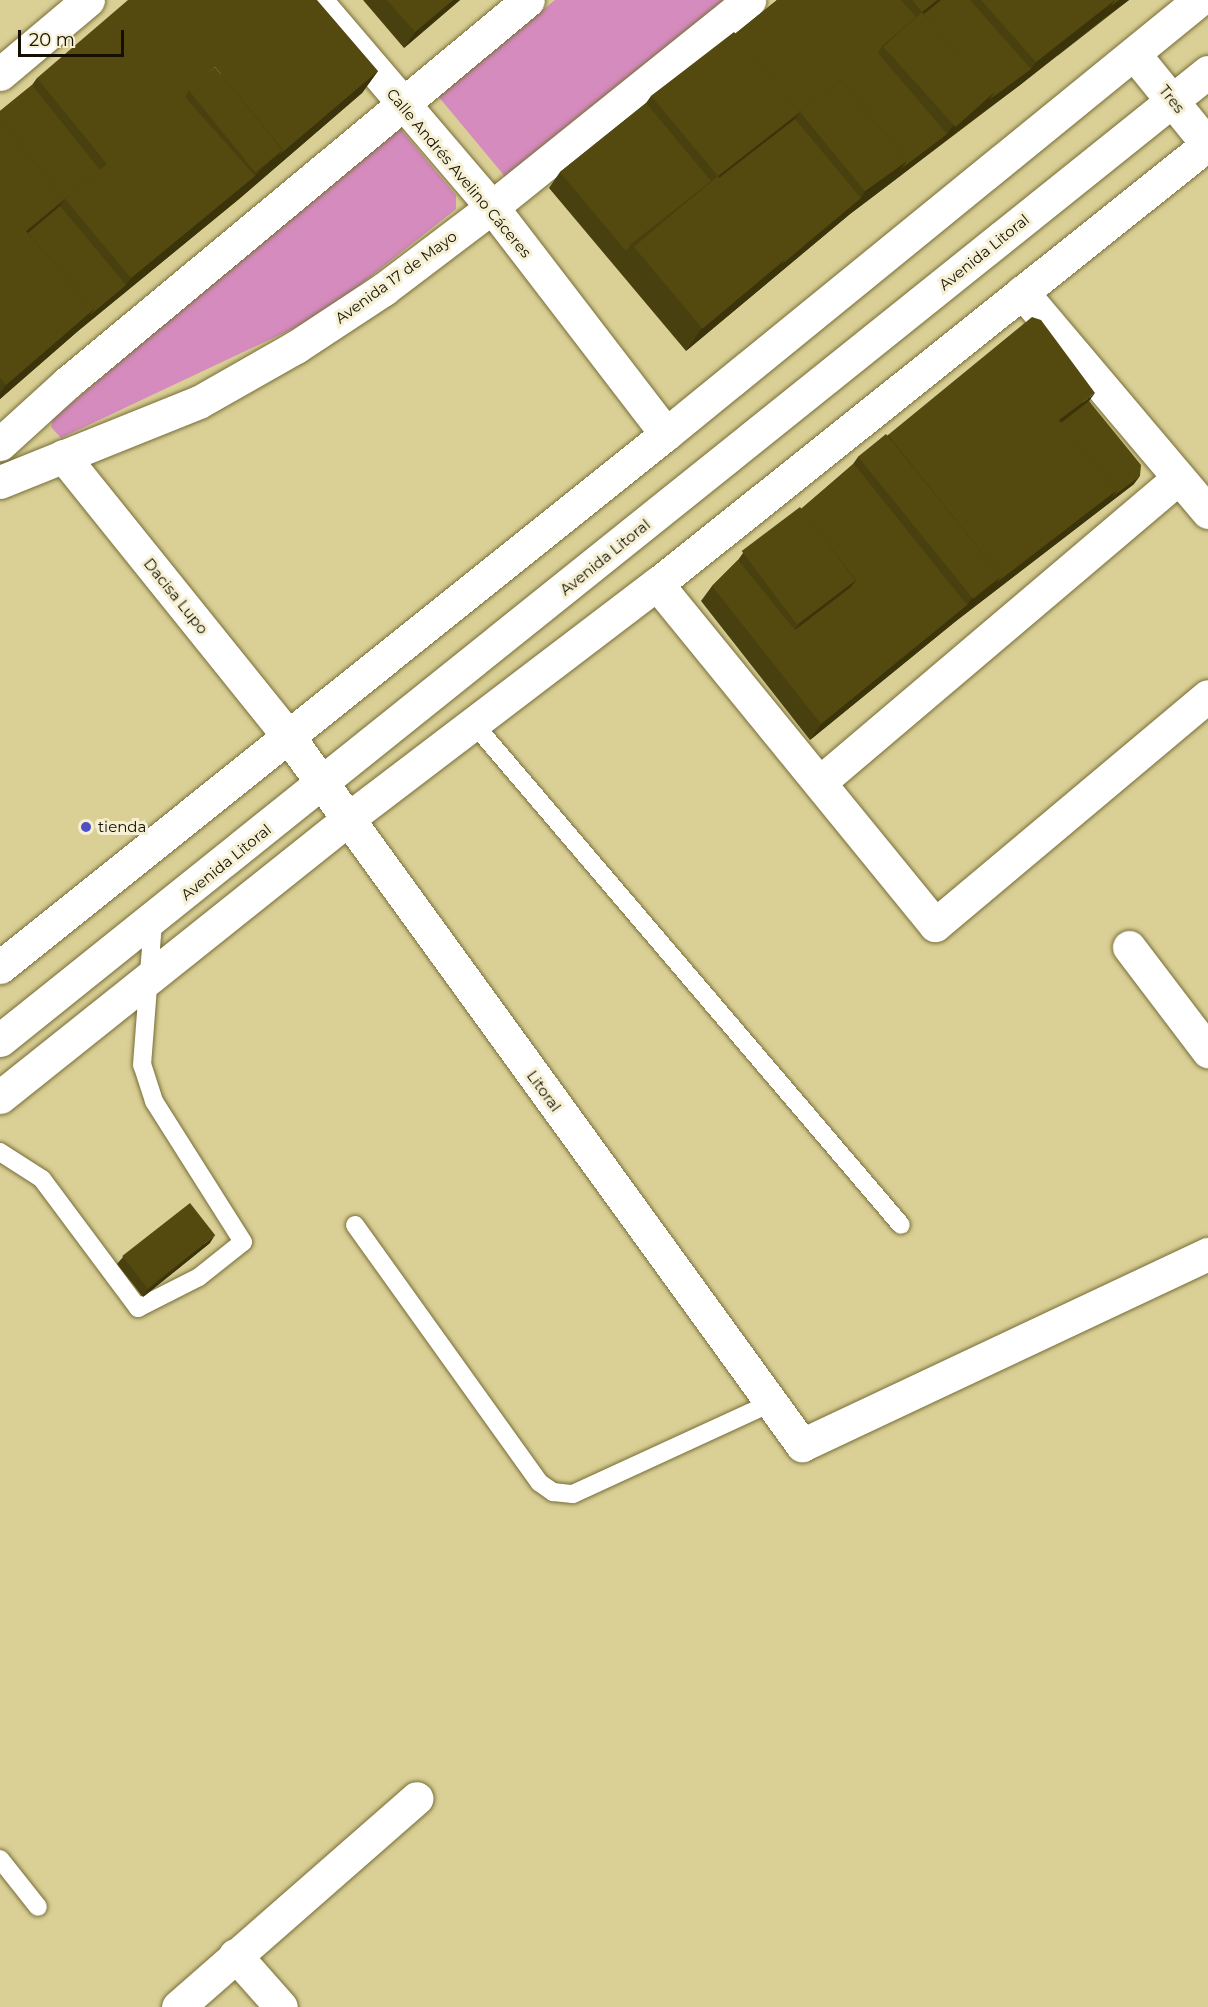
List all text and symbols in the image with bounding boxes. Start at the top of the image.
scale bar [21,18,128,56]
text: 20 m [29,29,75,51]
street label: Tres [1155,81,1189,117]
street label: Calle Andrés Avelino Cáceres [383,85,535,261]
street label: Avenida Litoral [935,210,1033,294]
street label: Avenida 17 de Mayo [332,227,460,327]
street label: Avenida Litoral [556,515,654,599]
street label: Dacisa Lupo [140,555,212,637]
place label: tienda [98,818,146,836]
marker: tienda [79,820,93,834]
street label: Avenida Litoral [177,820,275,904]
street label: Litoral [523,1067,565,1115]

